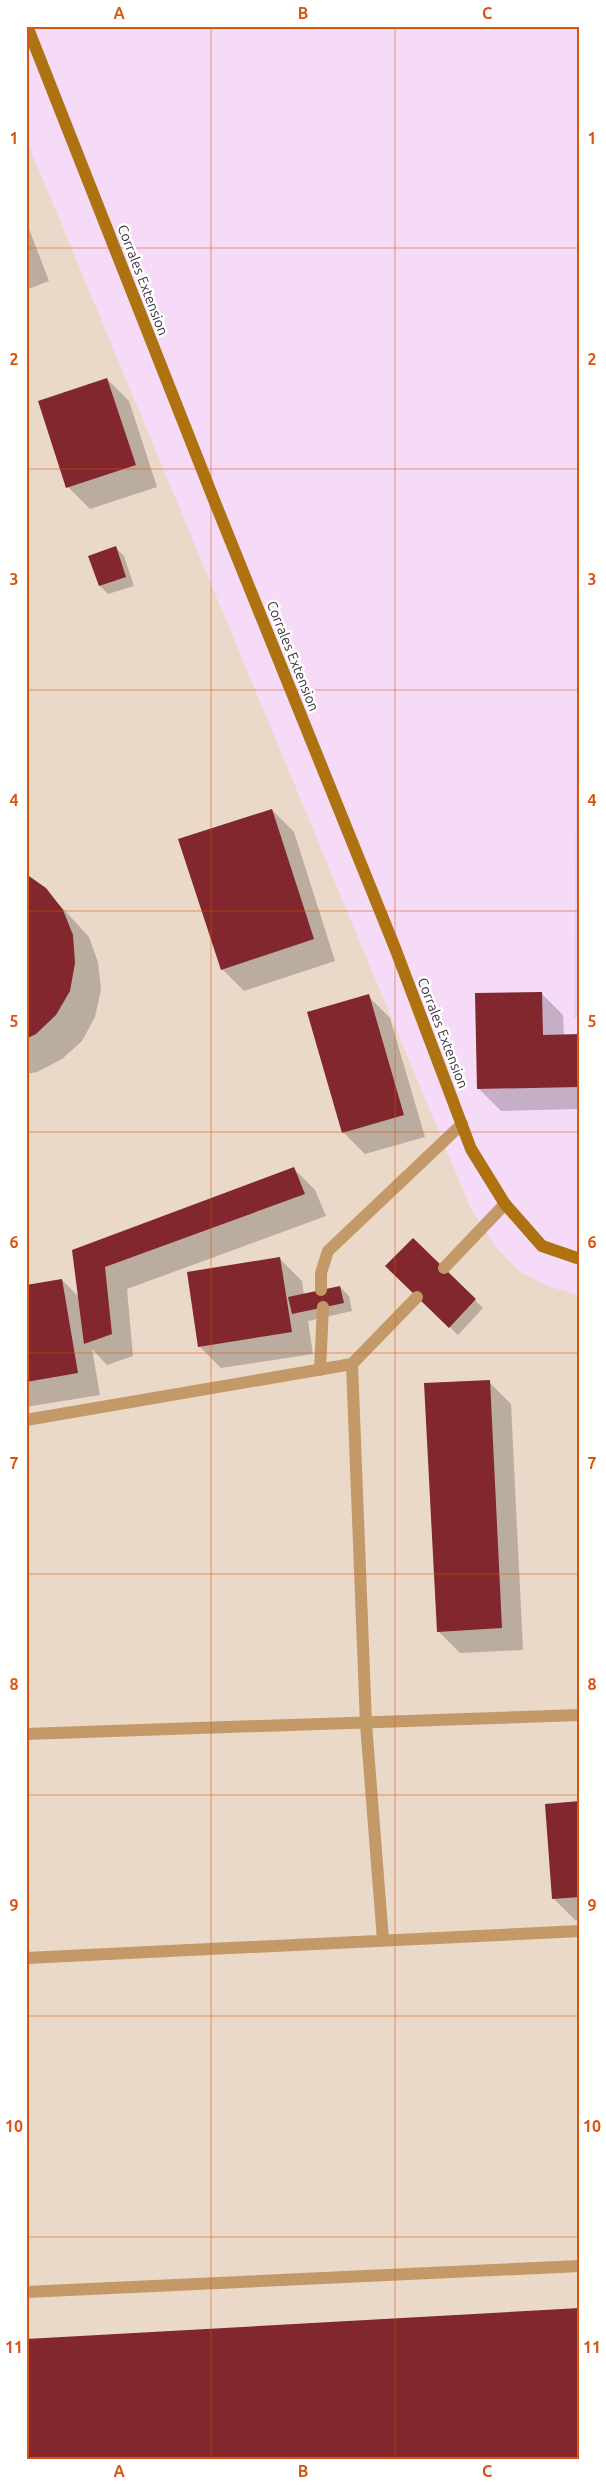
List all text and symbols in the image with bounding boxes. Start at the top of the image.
text: A [113,4,125,22]
text: B [298,4,308,22]
text: C [482,4,492,22]
text: 1 [9,129,19,147]
text: 1 [587,129,597,147]
street label: Corrales Extension [115,222,171,338]
text: 2 [9,350,19,368]
text: 2 [587,350,597,368]
text: 3 [9,570,19,588]
text: 3 [587,570,597,588]
street label: Corrales Extension [264,599,322,713]
text: 4 [9,791,19,809]
text: 4 [587,791,597,809]
street label: Corrales Extension [415,975,471,1091]
text: 5 [9,1012,19,1030]
text: 5 [587,1012,597,1030]
text: 6 [9,1233,19,1251]
text: 6 [587,1233,597,1251]
text: 7 [9,1454,19,1472]
text: 7 [587,1454,597,1472]
text: 8 [9,1675,19,1693]
text: 8 [587,1675,597,1693]
text: 9 [9,1896,19,1914]
text: 9 [587,1896,597,1914]
text: 10 [5,2117,23,2135]
text: 10 [583,2117,601,2135]
text: 11 [5,2338,23,2356]
text: 11 [583,2338,601,2356]
text: A [113,2462,125,2480]
text: B [298,2462,308,2480]
text: C [482,2462,492,2480]

